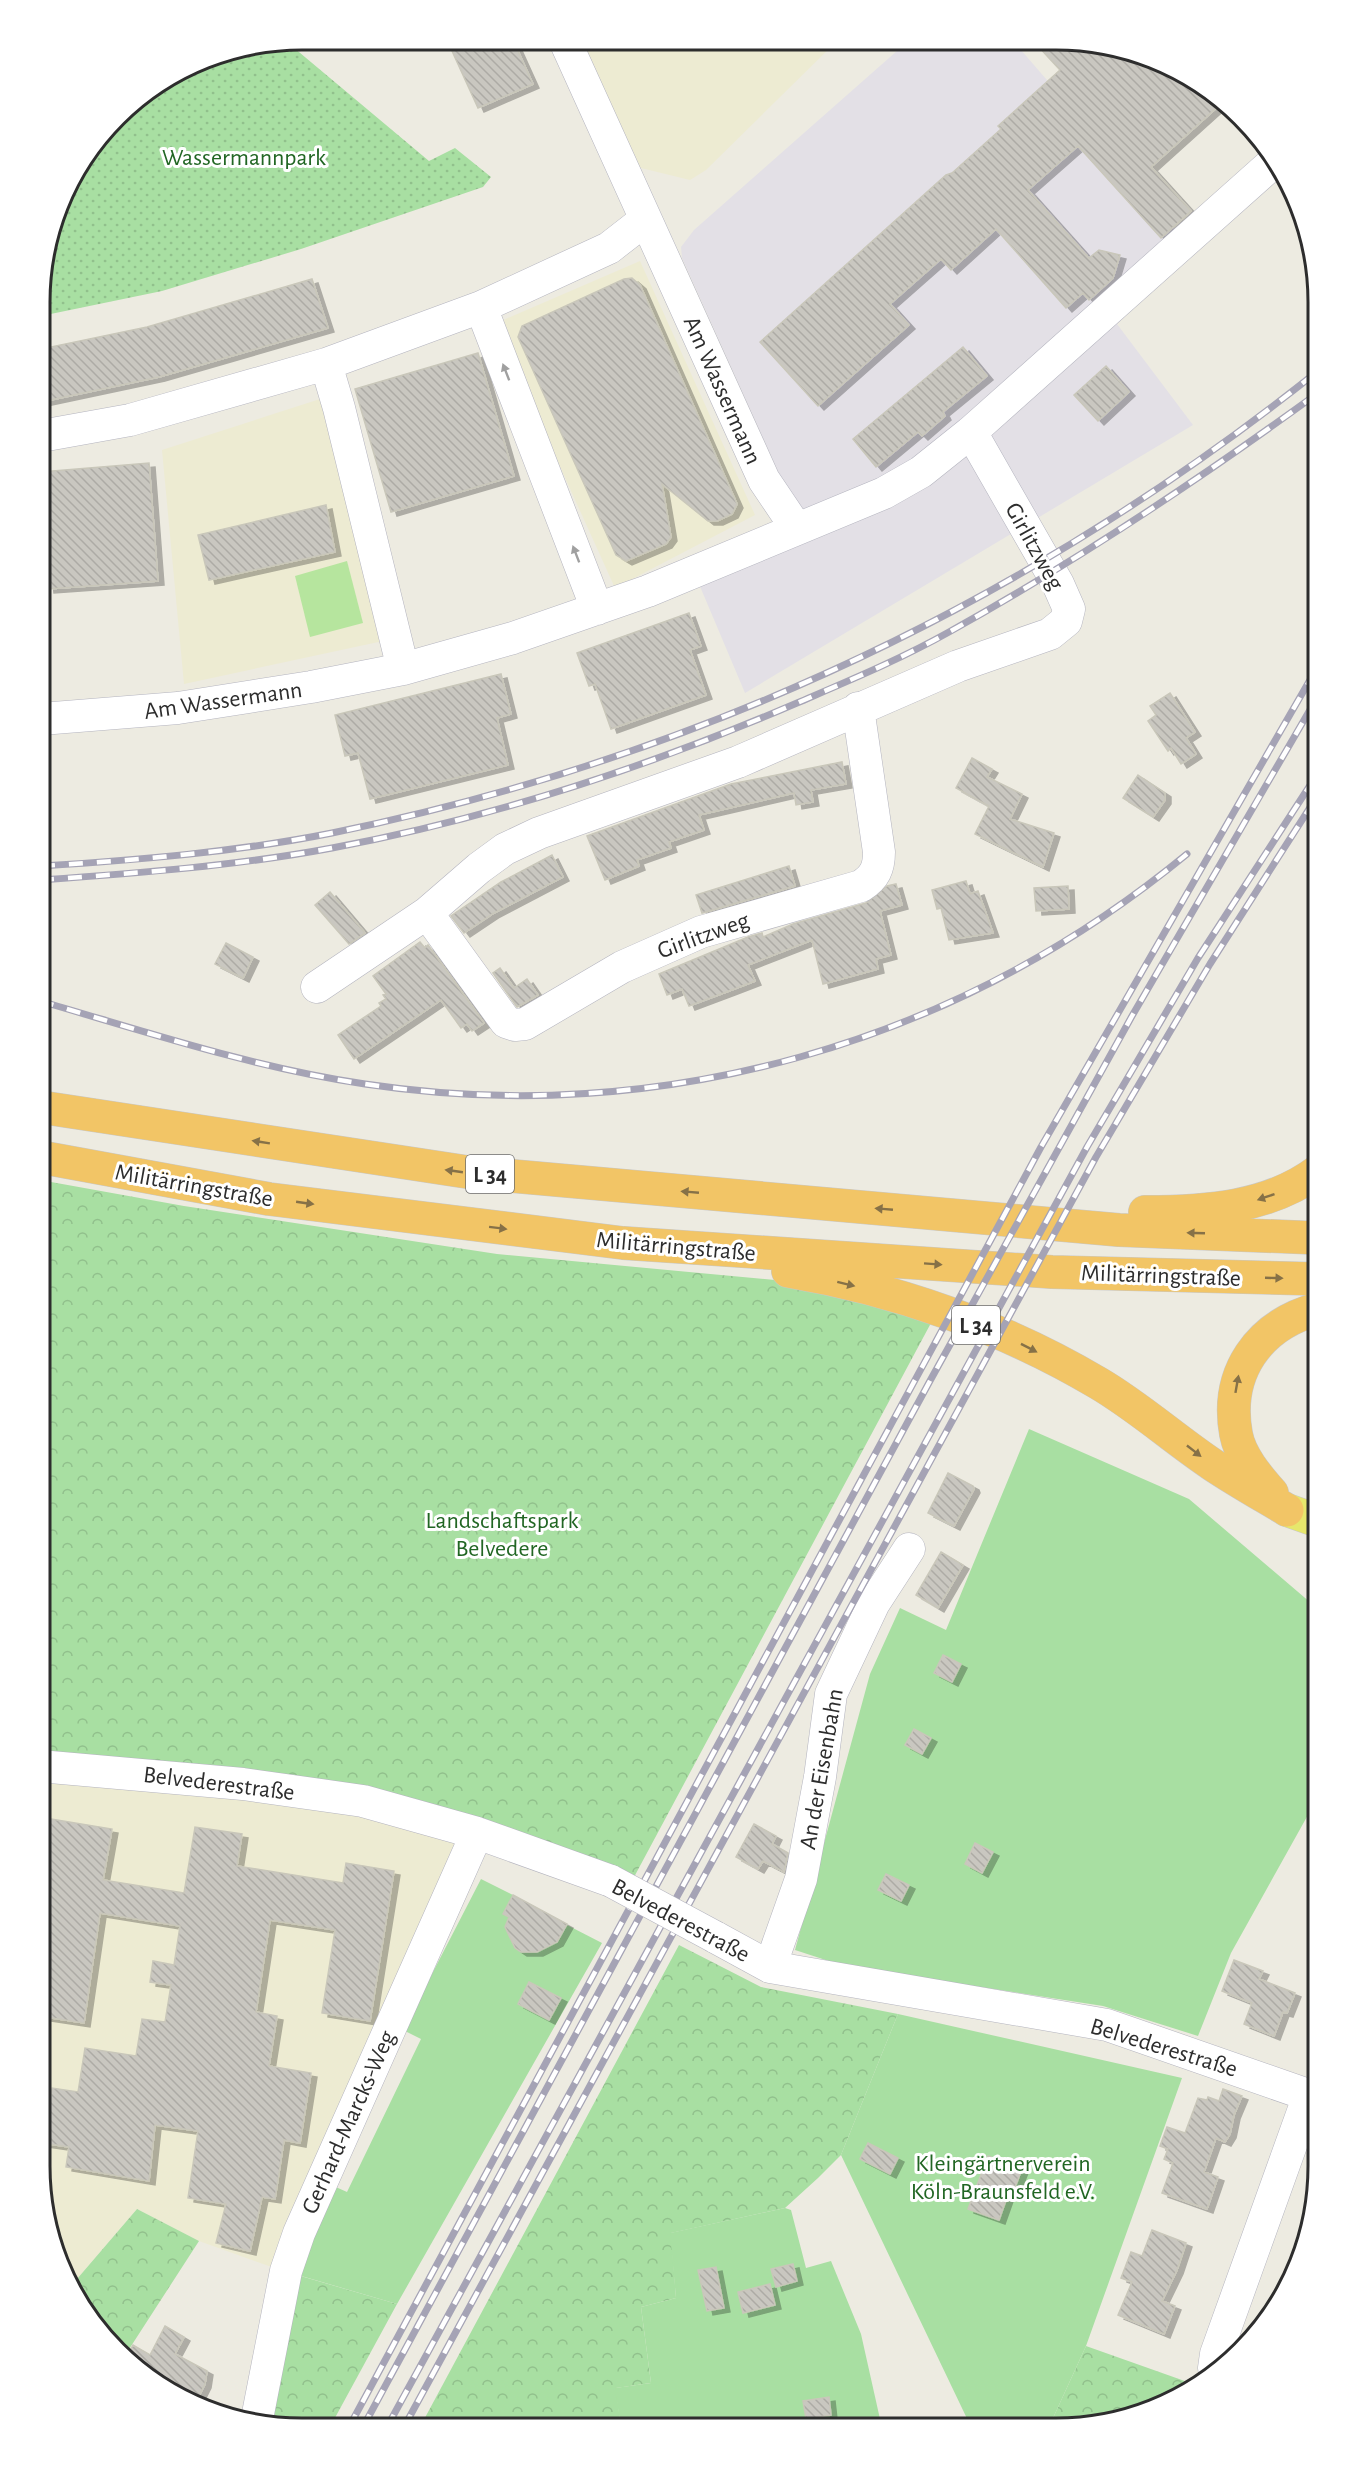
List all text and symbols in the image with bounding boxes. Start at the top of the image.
park label: Wassermannpark [162,146,326,170]
street label: Am Wassermann [679,313,765,468]
one-way arrow [500,363,510,381]
street label: Girlitzweg [1000,499,1068,594]
one-way arrow [570,545,580,563]
street label: Am Wassermann [143,678,304,724]
street label: Girlitzweg [654,908,753,964]
one-way arrow [251,1138,270,1147]
road number: L 34 [466,1155,514,1193]
street label: Militärringstraße [113,1160,275,1212]
one-way arrow [444,1166,463,1175]
one-way arrow [681,1187,700,1197]
one-way arrow [1257,1193,1275,1203]
one-way arrow [295,1199,314,1208]
one-way arrow [875,1204,894,1214]
one-way arrow [488,1224,507,1233]
street label: Militärringstraße [595,1228,757,1266]
one-way arrow [1187,1229,1206,1238]
one-way arrow [923,1259,942,1269]
street label: Militärringstraße [1081,1261,1241,1291]
one-way arrow [1265,1273,1284,1283]
one-way arrow [837,1279,855,1289]
road number: L 34 [952,1306,1000,1344]
one-way arrow [1021,1343,1038,1353]
one-way arrow [1233,1374,1242,1393]
one-way arrow [1187,1444,1202,1456]
park label: Landschaftspark Belvedere [426,1509,578,1561]
street label: An der Eisenbahn [796,1687,848,1851]
street label: Belvederestraße [142,1763,296,1805]
street label: Belvederestraße [608,1875,753,1967]
street label: Belvederestraße [1087,2014,1240,2082]
street label: Gerhard-Marcks-Weg [298,2027,400,2218]
park label: Kleingärtnerverein Köln-Braunsfeld e.V. [911,2152,1095,2204]

